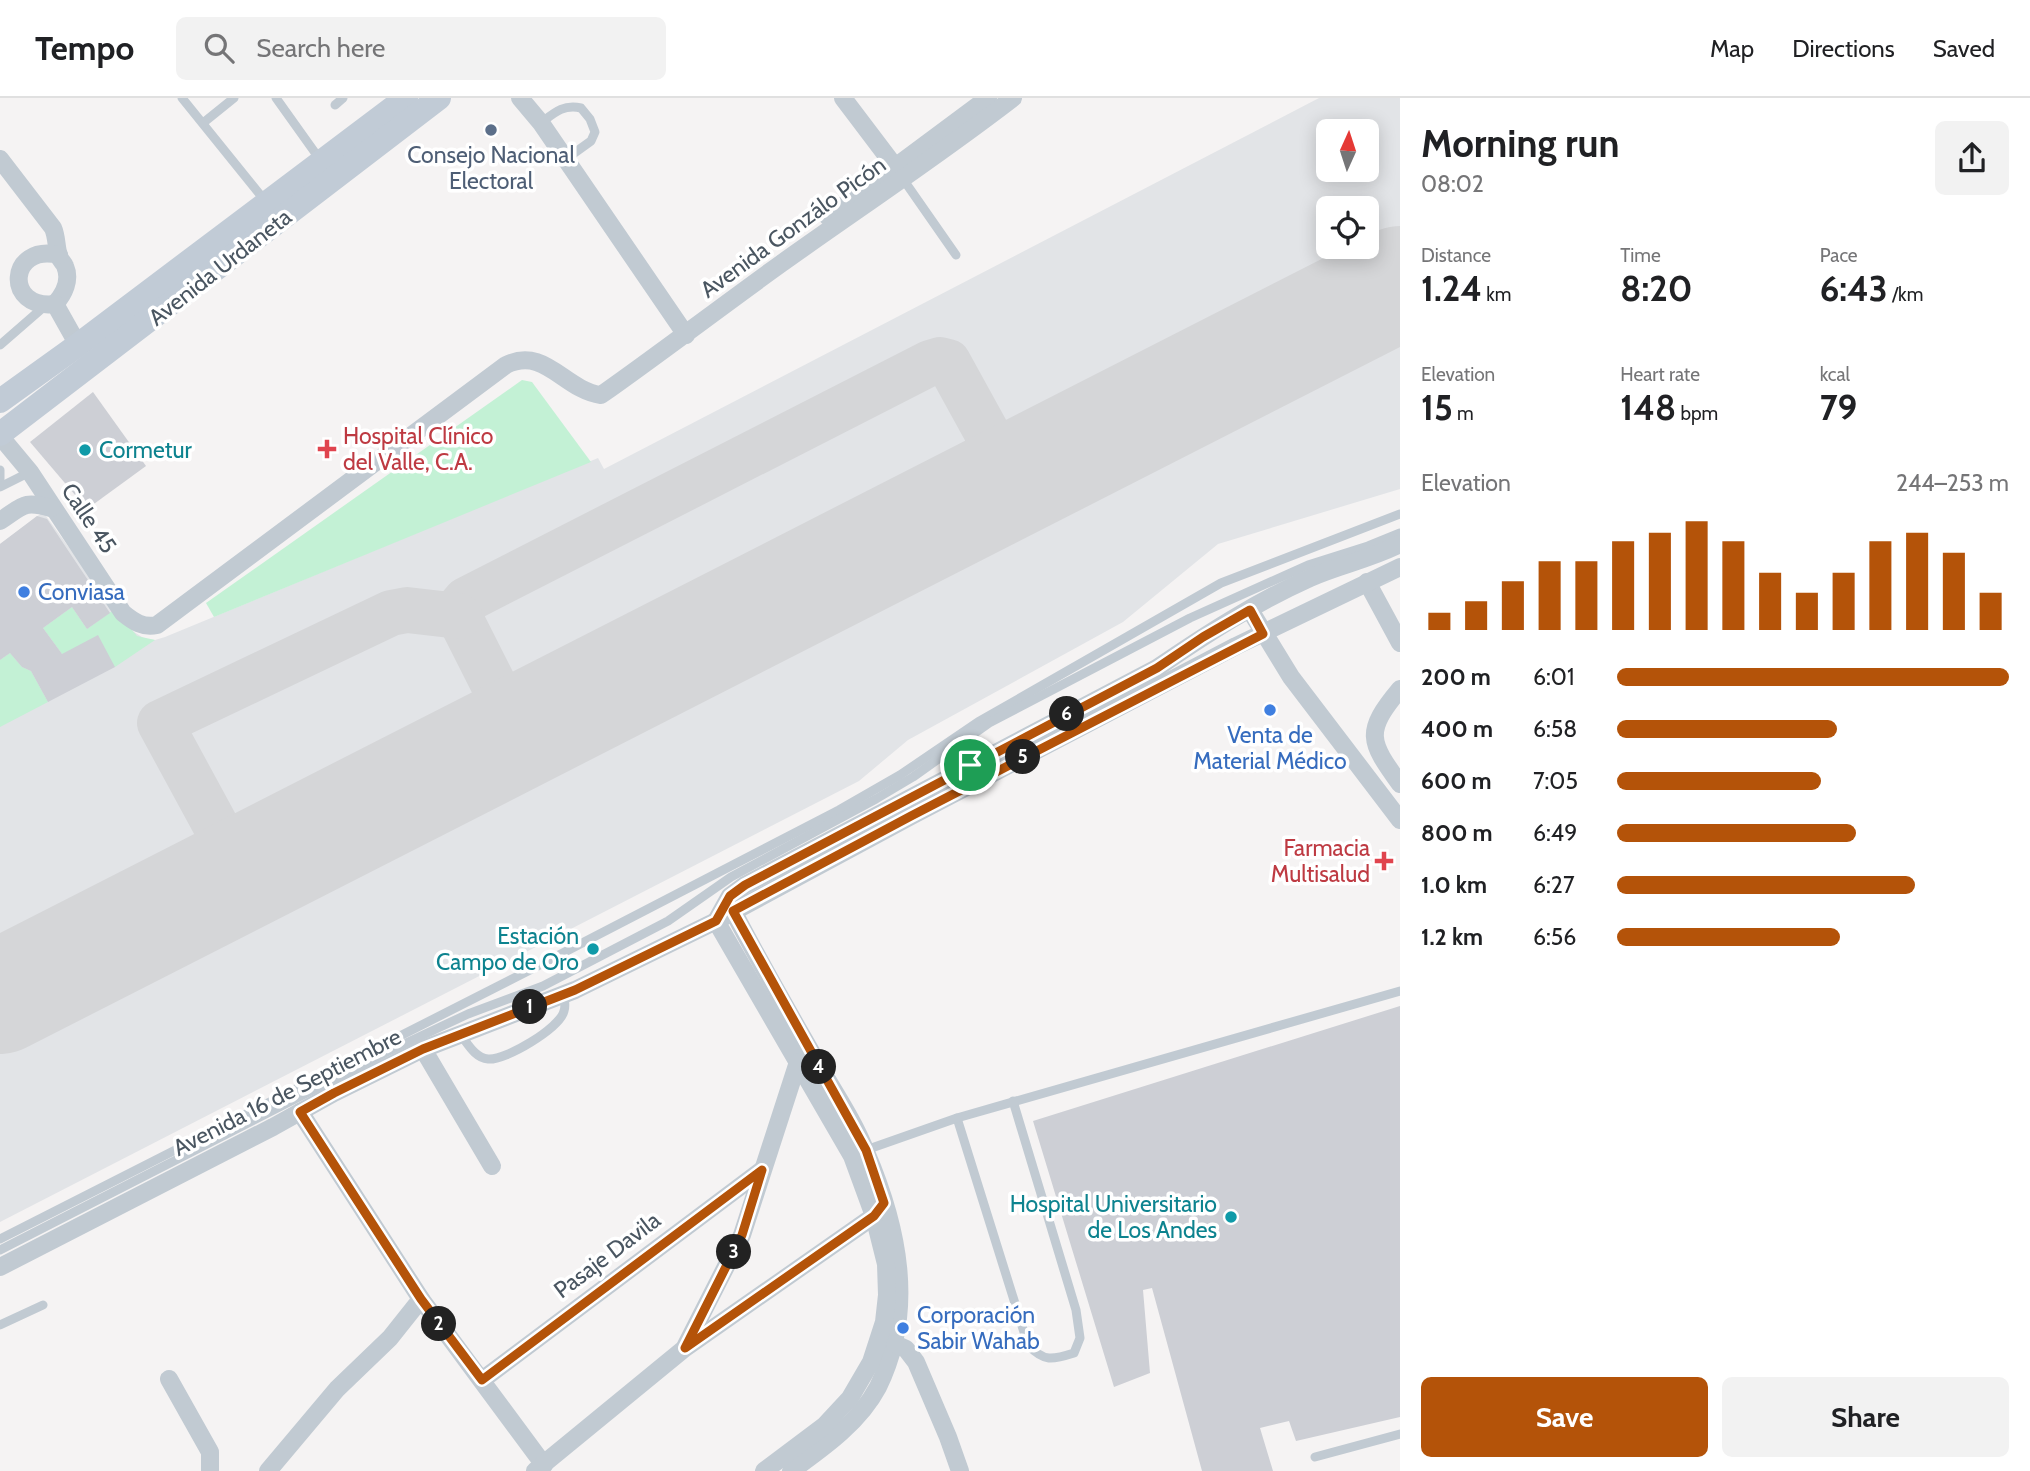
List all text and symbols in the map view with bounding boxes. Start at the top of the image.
search box [176,17,666,80]
text: Tempo [35,28,134,68]
icon: search [200,29,238,67]
text: Search here [256,32,385,64]
text: Map [1710,34,1754,63]
text: Directions [1792,34,1895,63]
text: Saved [1933,34,1995,63]
north arrow [1316,119,1379,182]
map controls [1316,119,1379,259]
text: Morning run [1421,120,1620,167]
button: share [1935,121,2009,195]
marker: Consejo Nacional Electoral [483,122,499,138]
place label: Consejo Nacional Electoral [407,141,575,195]
street label: Avenida Gonzálo Picón [695,150,891,304]
text: 08:02 [1421,170,1484,198]
button: locate [1316,196,1379,259]
street label: Avenida Urdaneta [143,203,297,331]
text: Distance [1421,244,1491,267]
text: Time [1620,244,1661,267]
text: Pace [1820,244,1858,267]
text: 1.24 [1421,267,1482,310]
text: 8:20 [1620,267,1692,310]
text: 6:43 [1820,267,1888,310]
text: km [1482,283,1511,306]
text: /km [1888,283,1923,306]
text: Elevation [1421,363,1495,386]
text: Heart rate [1620,363,1700,386]
text: kcal [1820,363,1850,386]
text: 15 [1421,386,1453,429]
text: 148 [1620,386,1676,429]
text: 79 [1820,386,1857,429]
text: m [1453,402,1474,425]
text: bpm [1676,402,1718,425]
place label: Hospital Clínico del Valle, C.A. [343,422,493,476]
place label: Cormetur [99,436,193,464]
marker: Hospital Clínico del Valle, C.A. [317,439,337,459]
marker: Cormetur [77,442,93,458]
text: Elevation [1421,469,1511,497]
text: 244–253 m [1896,469,2009,497]
street label: Calle 45 [55,478,123,558]
place label: Conviasa [38,578,125,606]
marker: Conviasa [16,584,32,600]
text: 200 m [1421,663,1491,691]
text: 6:01 [1533,663,1574,691]
pin: 6 [1050,696,1084,732]
text: 6 [1061,702,1072,725]
marker: Venta de Material Médico [1262,702,1278,718]
text: 400 m [1421,715,1493,743]
text: 6:58 [1533,715,1577,743]
place label: Venta de Material Médico [1193,721,1347,775]
pin [940,735,1000,795]
pin: 5 [1006,740,1040,774]
text: 5 [1017,745,1028,768]
icon: arrive [951,746,989,784]
text: 600 m [1421,767,1492,795]
text: 7:05 [1533,767,1578,795]
text: 800 m [1421,819,1493,847]
text: 6:49 [1533,819,1577,847]
place label: Farmacia Multisalud [1271,834,1370,888]
marker: Farmacia Multisalud [1376,853,1392,869]
text: 1.0 km [1421,871,1487,899]
text: 6:27 [1533,871,1574,899]
place label: Estación Campo de Oro [436,922,579,976]
text: 1.2 km [1421,923,1483,951]
text: 6:56 [1533,923,1576,951]
marker: Estación Campo de Oro [585,941,601,957]
pin: 1 [512,990,548,1024]
text: 1 [526,995,533,1018]
street label: Avenida 16 de Septiembre [168,1022,406,1162]
pin: 4 [802,1049,836,1084]
text: 4 [813,1055,824,1078]
place label: Hospital Universitario de Los Andes [1010,1190,1217,1244]
street label: Pasaje Davila [548,1206,666,1304]
marker: Hospital Universitario de Los Andes [1223,1209,1239,1225]
pin: 3 [716,1234,752,1270]
text: 3 [728,1240,739,1263]
place label: Corporación Sabir Wahab [917,1301,1040,1355]
pin: 2 [422,1306,457,1342]
text: 2 [433,1312,444,1335]
marker: Corporación Sabir Wahab [895,1320,911,1336]
button: Save [1421,1377,1708,1457]
button: Share [1722,1377,2009,1457]

